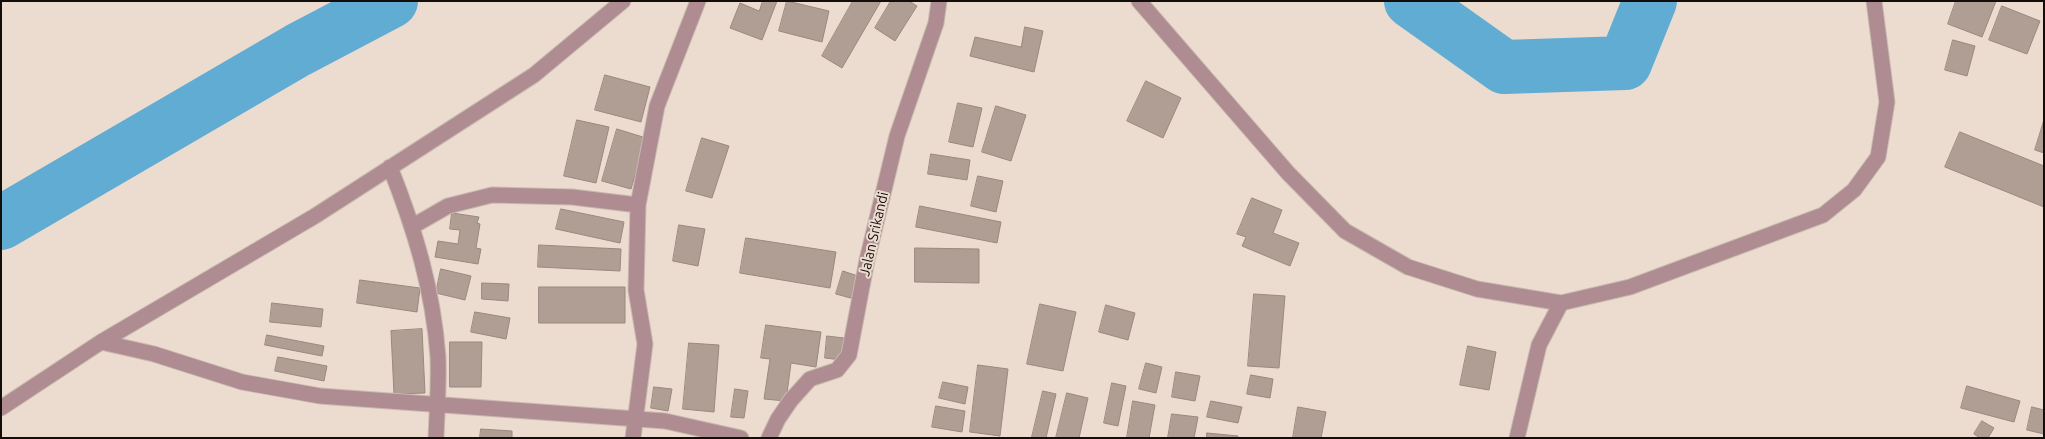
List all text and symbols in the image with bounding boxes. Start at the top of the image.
street label: Jalan Srikandi [856,190,892,278]

